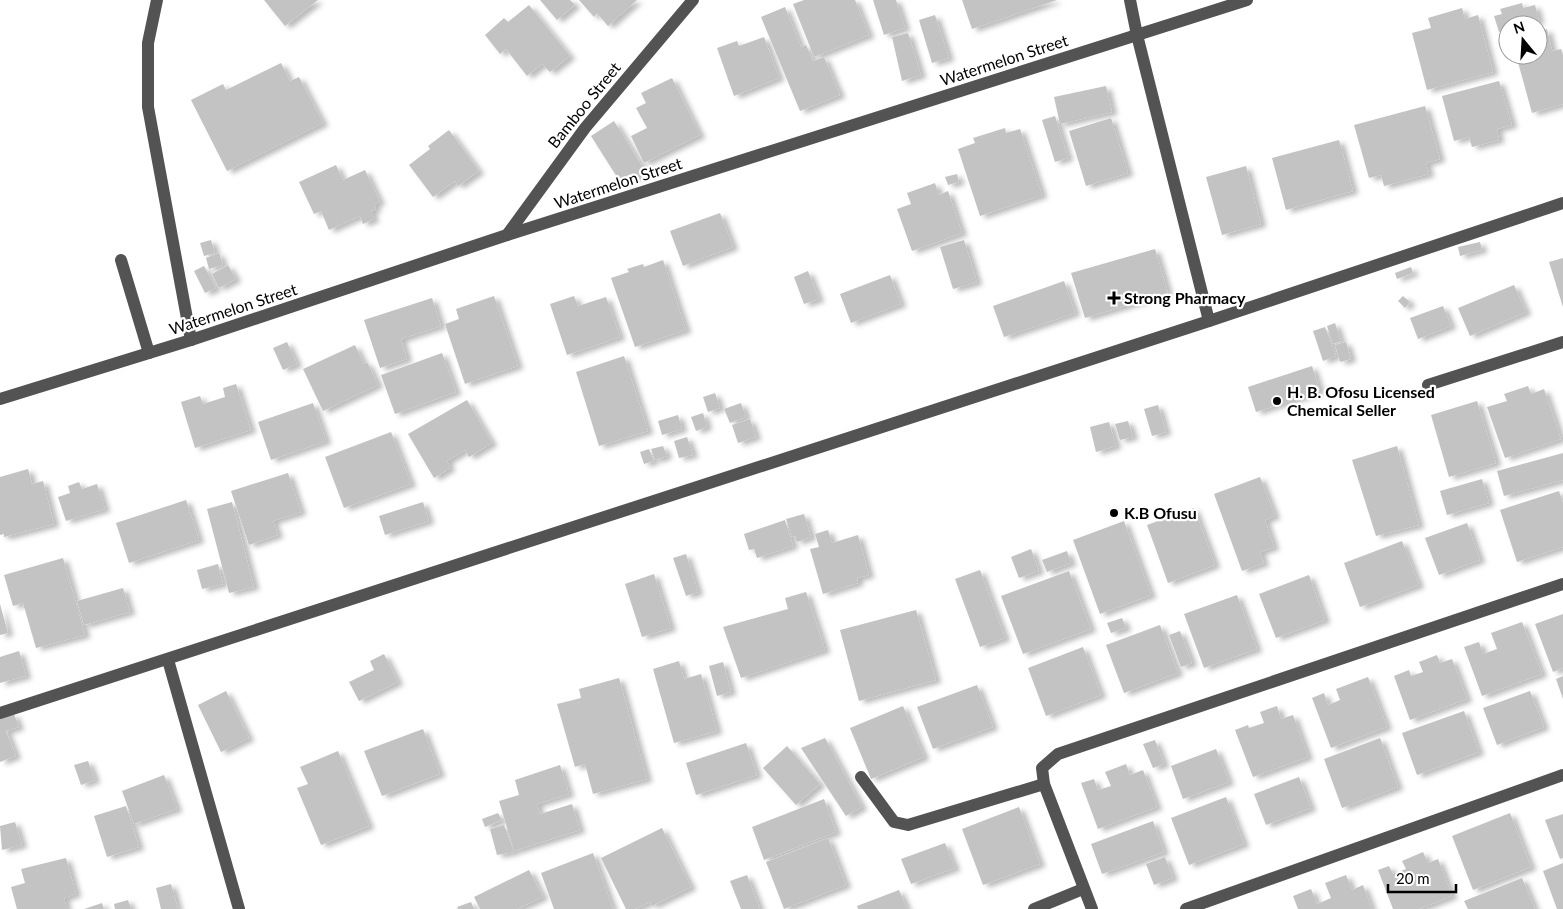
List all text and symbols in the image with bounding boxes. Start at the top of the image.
north arrow [1498,15,1548,65]
text: N [1511,17,1527,37]
street label: Watermelon Street [938,30,1070,89]
street label: Bamboo Street [543,58,624,151]
street label: Watermelon Street [552,153,684,212]
street label: Watermelon Street [167,279,299,338]
place label: Strong Pharmacy [1124,288,1246,307]
marker: Strong Pharmacy [1108,292,1120,304]
place label: H. B. Ofosu Licensed Chemical Seller [1287,382,1435,419]
marker: H. B. Ofosu Licensed Chemical Seller [1271,395,1283,407]
place label: K.B Ofusu [1124,503,1197,522]
marker: K.B Ofusu [1108,507,1120,519]
scale bar [1388,862,1456,894]
text: 20 m [1396,869,1430,887]

